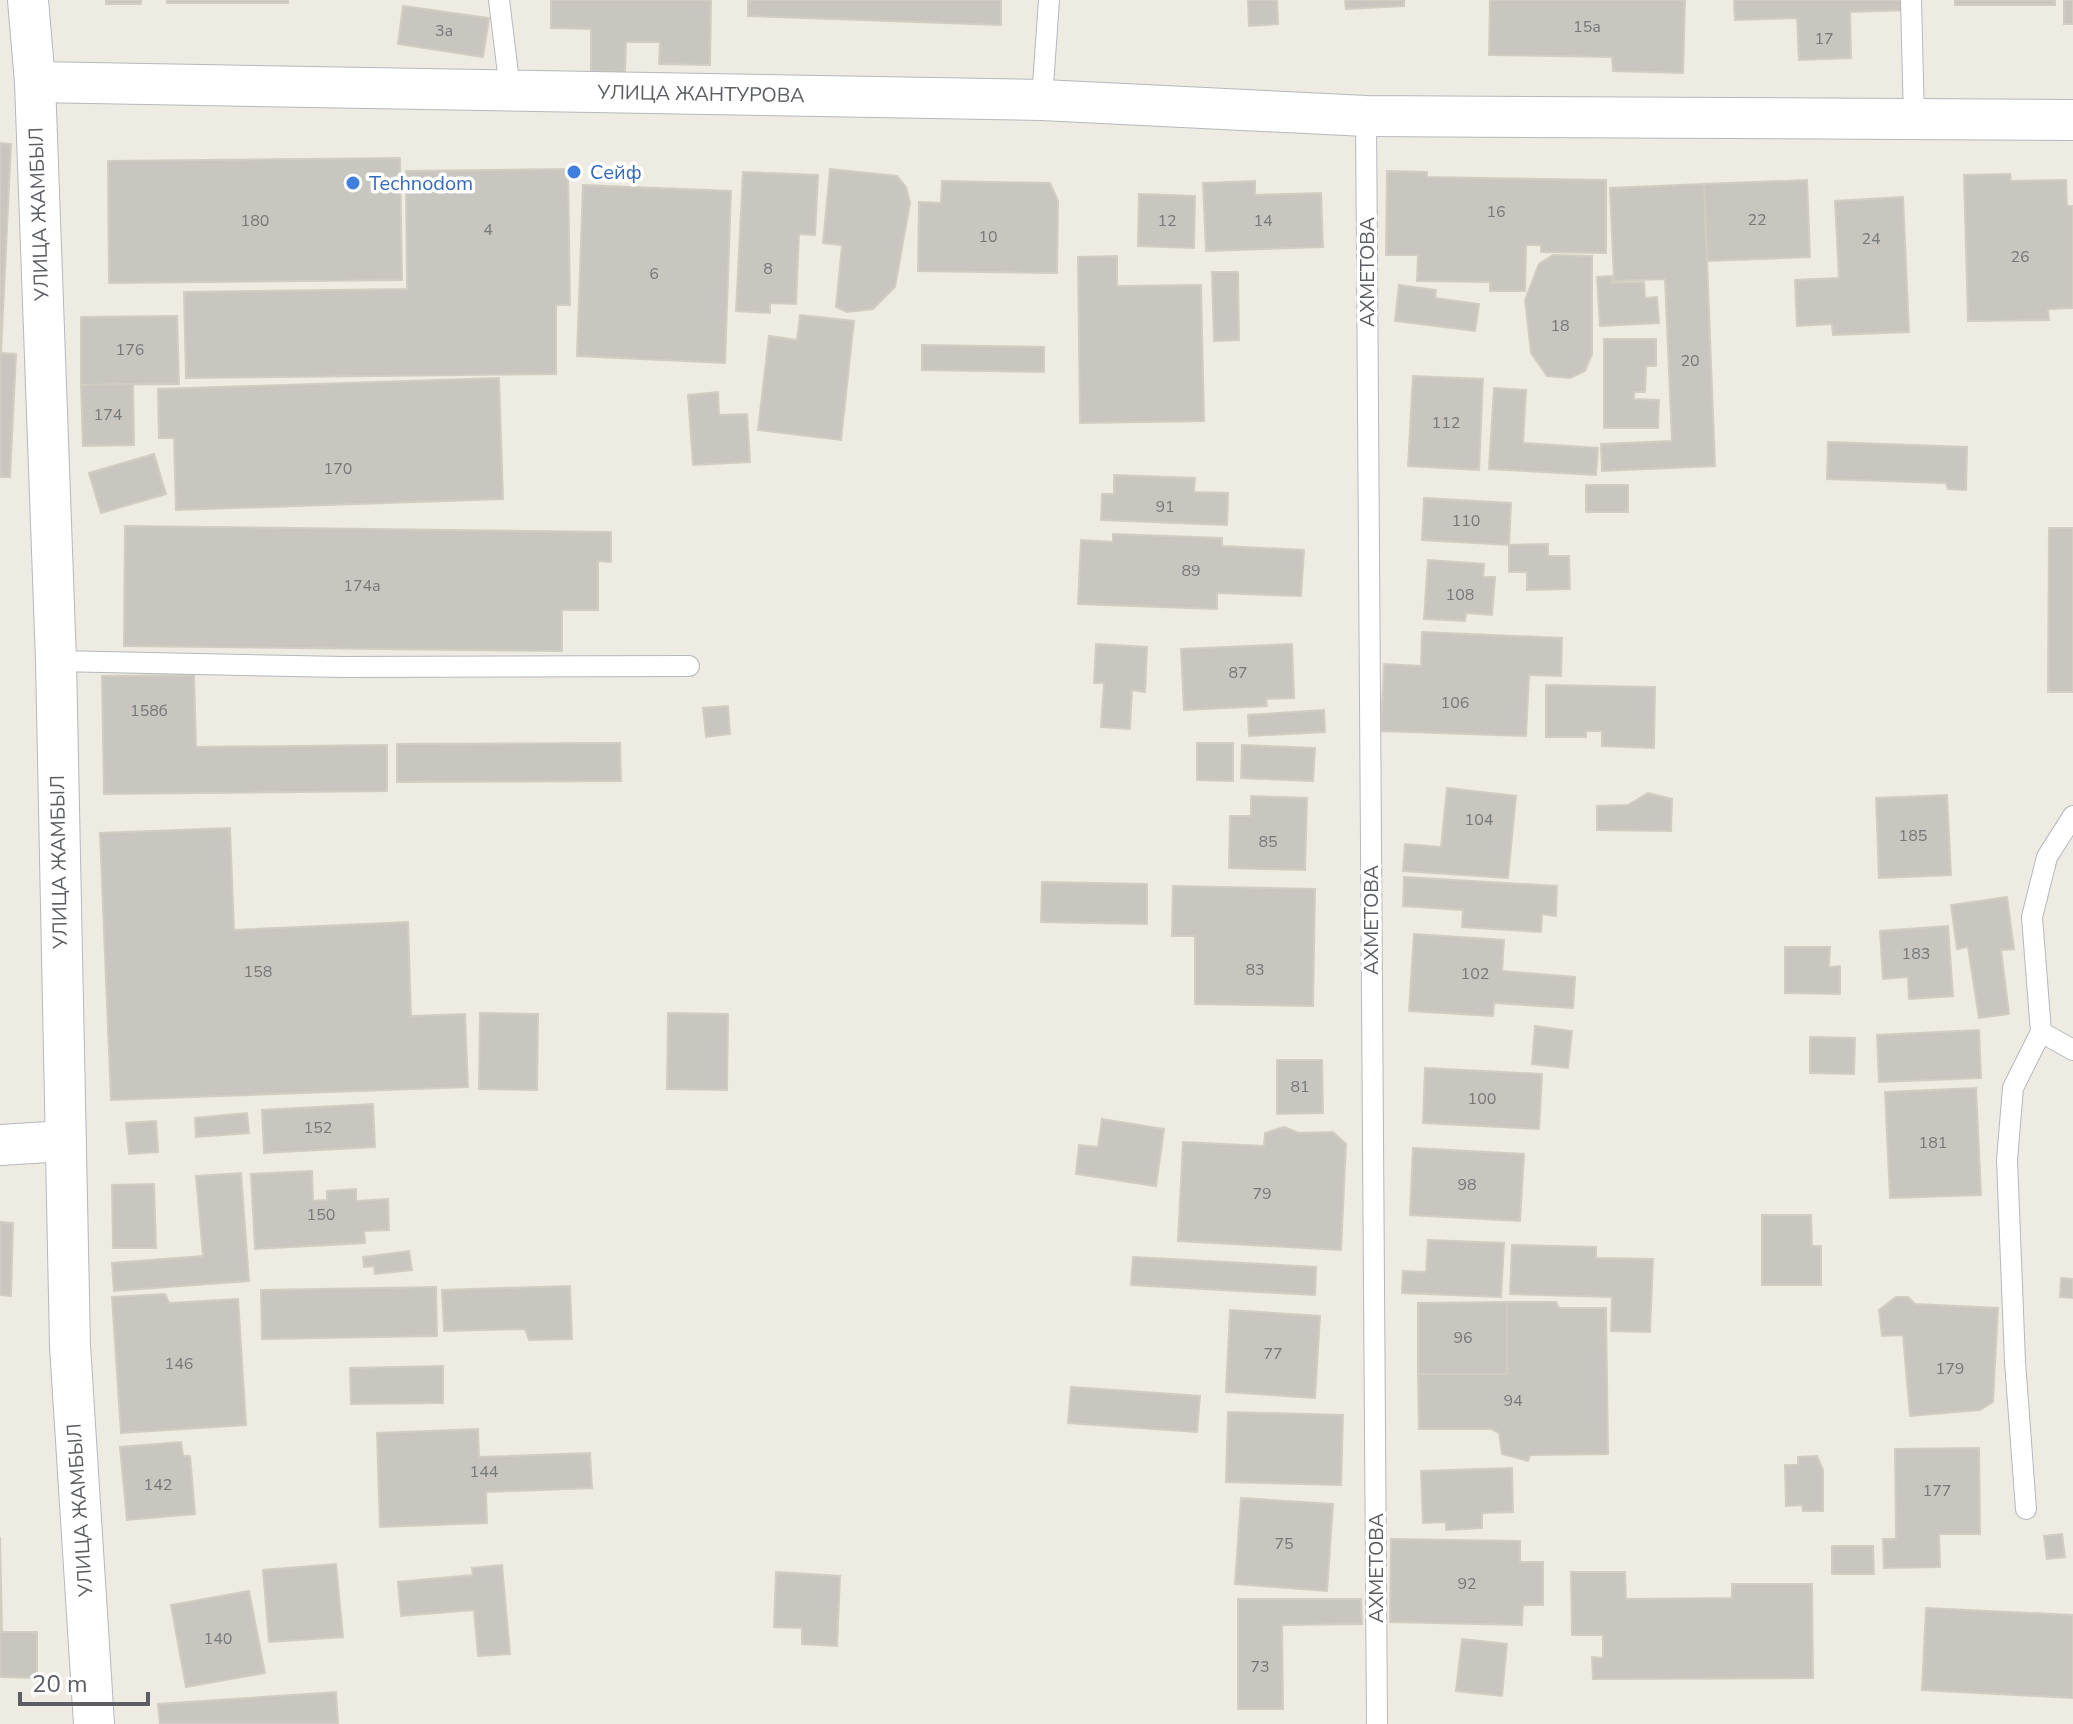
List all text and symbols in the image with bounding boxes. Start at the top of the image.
house number: 15а [1573,16,1601,38]
house number: 3а [435,20,453,42]
house number: 17 [1814,28,1834,50]
street label: УЛИЦА ЖАНТУРОВА [596,79,805,109]
street label: УЛИЦА ЖАМБЫЛ [22,127,56,302]
place label: Сейф [590,159,642,186]
marker: Сейф [565,163,583,181]
place label: Technodom [369,170,473,197]
marker: Technodom [344,174,362,192]
house number: 16 [1486,201,1506,223]
house number: 22 [1747,209,1767,231]
house number: 180 [241,210,269,232]
house number: 12 [1157,210,1177,232]
house number: 14 [1253,210,1273,232]
street label: АХМЕТОВА [1354,216,1381,327]
house number: 4 [483,219,493,241]
house number: 10 [978,226,998,248]
house number: 24 [1861,228,1881,250]
house number: 26 [2010,246,2030,268]
house number: 8 [763,258,773,280]
house number: 6 [649,263,659,285]
house number: 18 [1550,315,1570,337]
house number: 176 [116,339,144,361]
house number: 20 [1680,350,1700,372]
house number: 174 [94,404,123,426]
house number: 112 [1432,412,1460,434]
house number: 170 [324,458,352,480]
house number: 91 [1155,496,1175,518]
house number: 110 [1452,510,1480,532]
house number: 89 [1181,560,1201,582]
house number: 174а [343,575,381,597]
house number: 108 [1446,584,1474,606]
house number: 87 [1228,662,1248,684]
house number: 106 [1441,692,1469,714]
house number: 158б [130,700,168,722]
street label: УЛИЦА ЖАМБЫЛ [44,775,74,950]
house number: 104 [1465,809,1494,831]
house number: 185 [1899,825,1927,847]
house number: 85 [1258,831,1278,853]
street label: АХМЕТОВА [1358,864,1385,975]
house number: 183 [1902,943,1930,965]
house number: 83 [1245,959,1265,981]
house number: 158 [244,961,272,983]
house number: 102 [1461,963,1489,985]
house number: 81 [1290,1076,1310,1098]
house number: 100 [1468,1088,1496,1110]
house number: 152 [304,1117,332,1139]
house number: 181 [1919,1132,1947,1154]
house number: 98 [1457,1174,1477,1196]
house number: 79 [1252,1183,1272,1205]
house number: 150 [307,1204,335,1226]
house number: 96 [1453,1327,1473,1349]
house number: 77 [1263,1343,1283,1365]
house number: 146 [165,1353,193,1375]
house number: 179 [1936,1358,1964,1380]
house number: 94 [1503,1390,1523,1412]
street label: УЛИЦА ЖАМБЫЛ [60,1422,100,1599]
house number: 144 [470,1461,499,1483]
house number: 142 [144,1474,172,1496]
house number: 177 [1923,1480,1951,1502]
street label: АХМЕТОВА [1363,1512,1390,1623]
house number: 75 [1274,1533,1294,1555]
house number: 92 [1457,1573,1477,1595]
house number: 140 [204,1628,232,1650]
scale bar [20,1656,148,1706]
house number: 73 [1250,1656,1270,1678]
text: 20 m [32,1668,88,1700]

